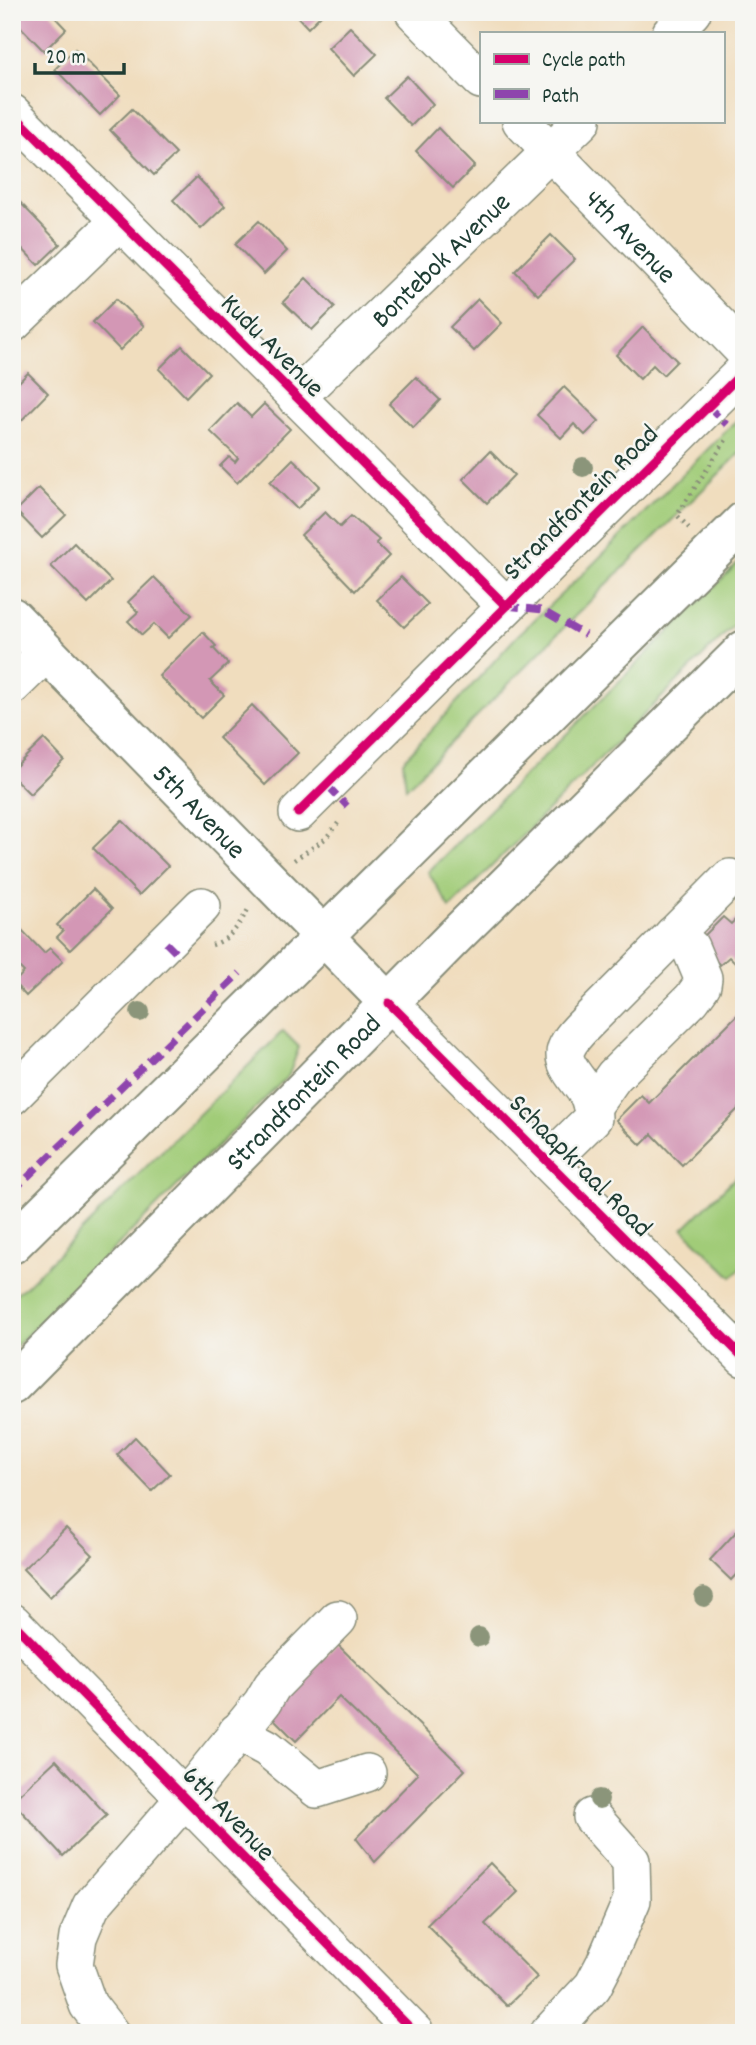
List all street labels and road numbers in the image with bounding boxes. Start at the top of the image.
street label: 4th Avenue [573,182,683,295]
street label: Bontebok Avenue [364,185,522,340]
street label: Kudu Avenue [209,286,332,409]
street label: Strandfontein Road [495,417,670,592]
street label: 5th Avenue [141,757,253,870]
street label: Strandfontein Road [219,1007,393,1182]
street label: Schaapkraal Road [497,1087,659,1249]
street label: 6th Avenue [170,1758,282,1872]

